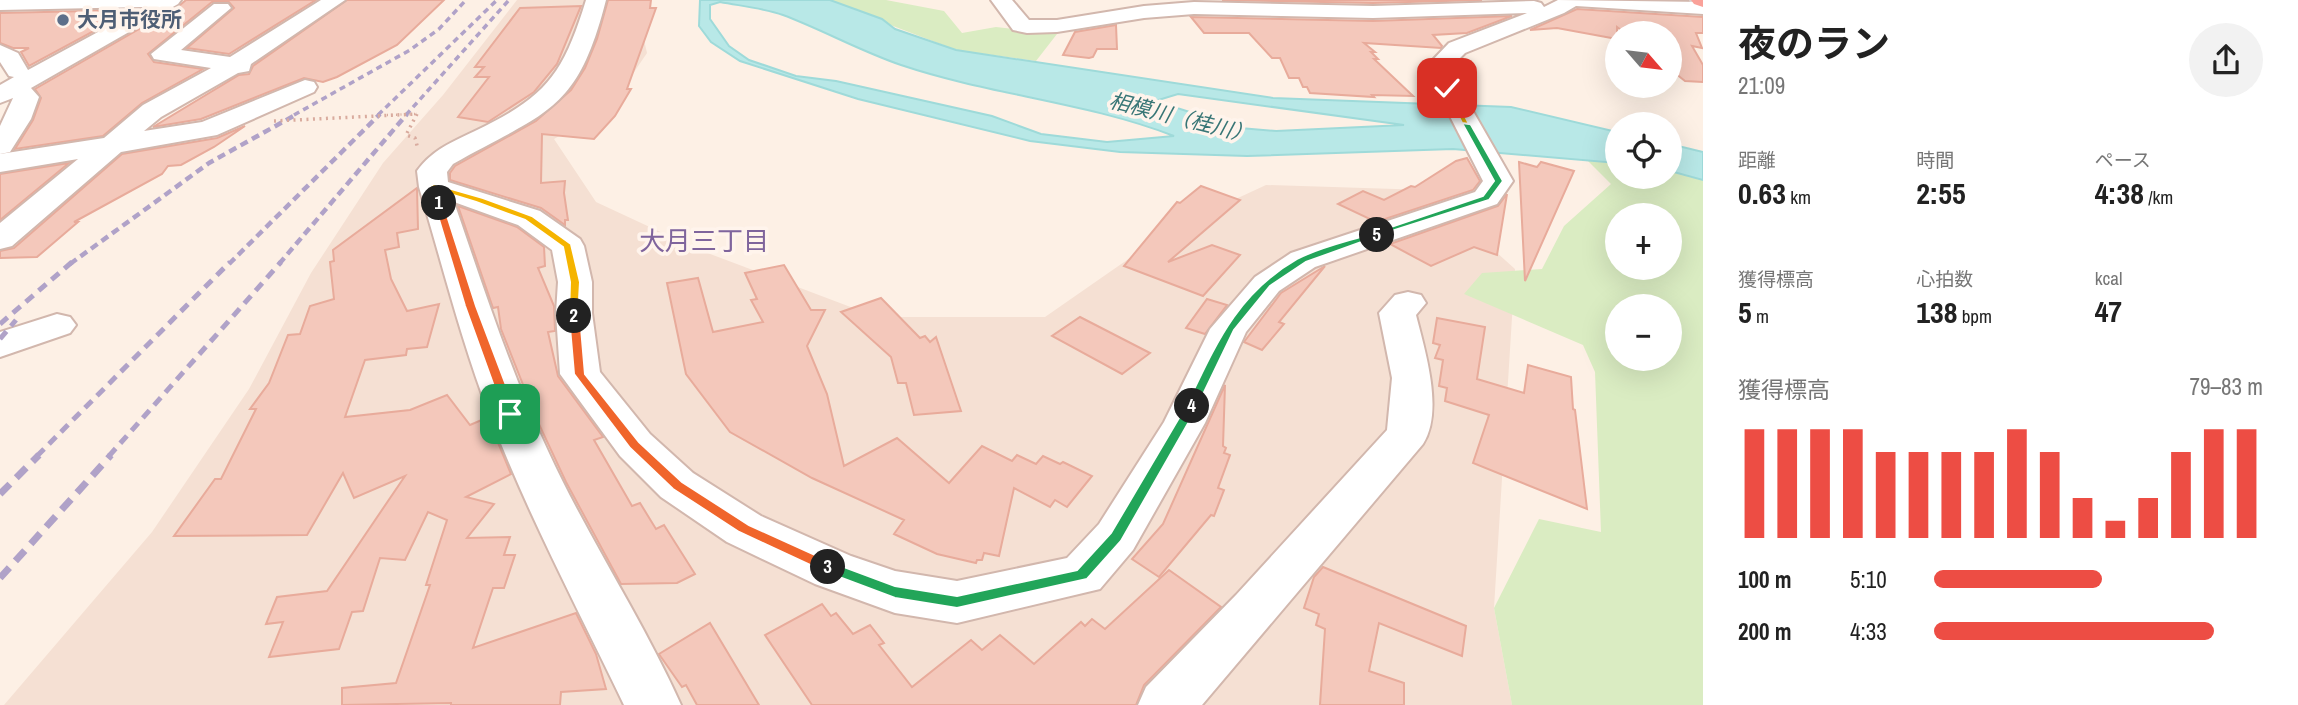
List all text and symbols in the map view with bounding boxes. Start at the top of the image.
place label: 大月市役所 [77,5,182,34]
marker: 大月市役所 [55,12,71,28]
text: 夜のラン [1738,18,1890,69]
north arrow [1605,21,1682,98]
map controls [1605,21,1682,371]
button: share [2189,23,2263,97]
pin [1417,58,1477,118]
icon: check [1428,69,1466,107]
text: 21:09 [1738,70,1785,101]
water label: 相模川（桂川） [1106,86,1256,149]
button: locate [1605,112,1682,189]
text: 距離 [1738,147,1776,173]
text: 時間 [1916,147,1954,173]
text: ペース [2095,147,2151,173]
text: 0.63 [1738,173,1786,213]
text: 2:55 [1916,173,1966,213]
text: 4:38 [2095,173,2144,213]
text: km [1786,184,1811,210]
text: /km [2144,184,2173,210]
pin: 1 [422,186,457,220]
text: 1 [434,189,443,215]
button: + [1605,203,1682,280]
pin: 5 [1360,218,1394,252]
text: 5 [1372,221,1381,247]
district label: 大月三丁目 [639,223,769,258]
text: kcal [2095,265,2122,291]
text: 獲得標高 [1738,266,1814,292]
text: 心拍数 [1916,266,1973,292]
text: 47 [2095,291,2122,331]
text: 5 [1738,292,1752,332]
text: 138 [1916,292,1957,332]
button: − [1605,294,1682,371]
pin: 2 [556,298,592,334]
text: 2 [569,302,578,328]
text: m [1752,303,1769,329]
text: bpm [1957,303,1992,329]
text: 79–83 m [2190,371,2263,402]
text: 獲得標高 [1738,374,1830,405]
pin [480,384,540,444]
pin: 4 [1174,388,1210,424]
text: 4 [1187,392,1196,418]
icon: arrive [491,395,529,433]
pin: 3 [810,550,846,584]
text: 3 [823,553,832,579]
text: 100 m [1738,564,1791,595]
text: 5:10 [1850,564,1887,595]
text: 200 m [1738,616,1791,647]
text: 4:33 [1850,616,1887,647]

